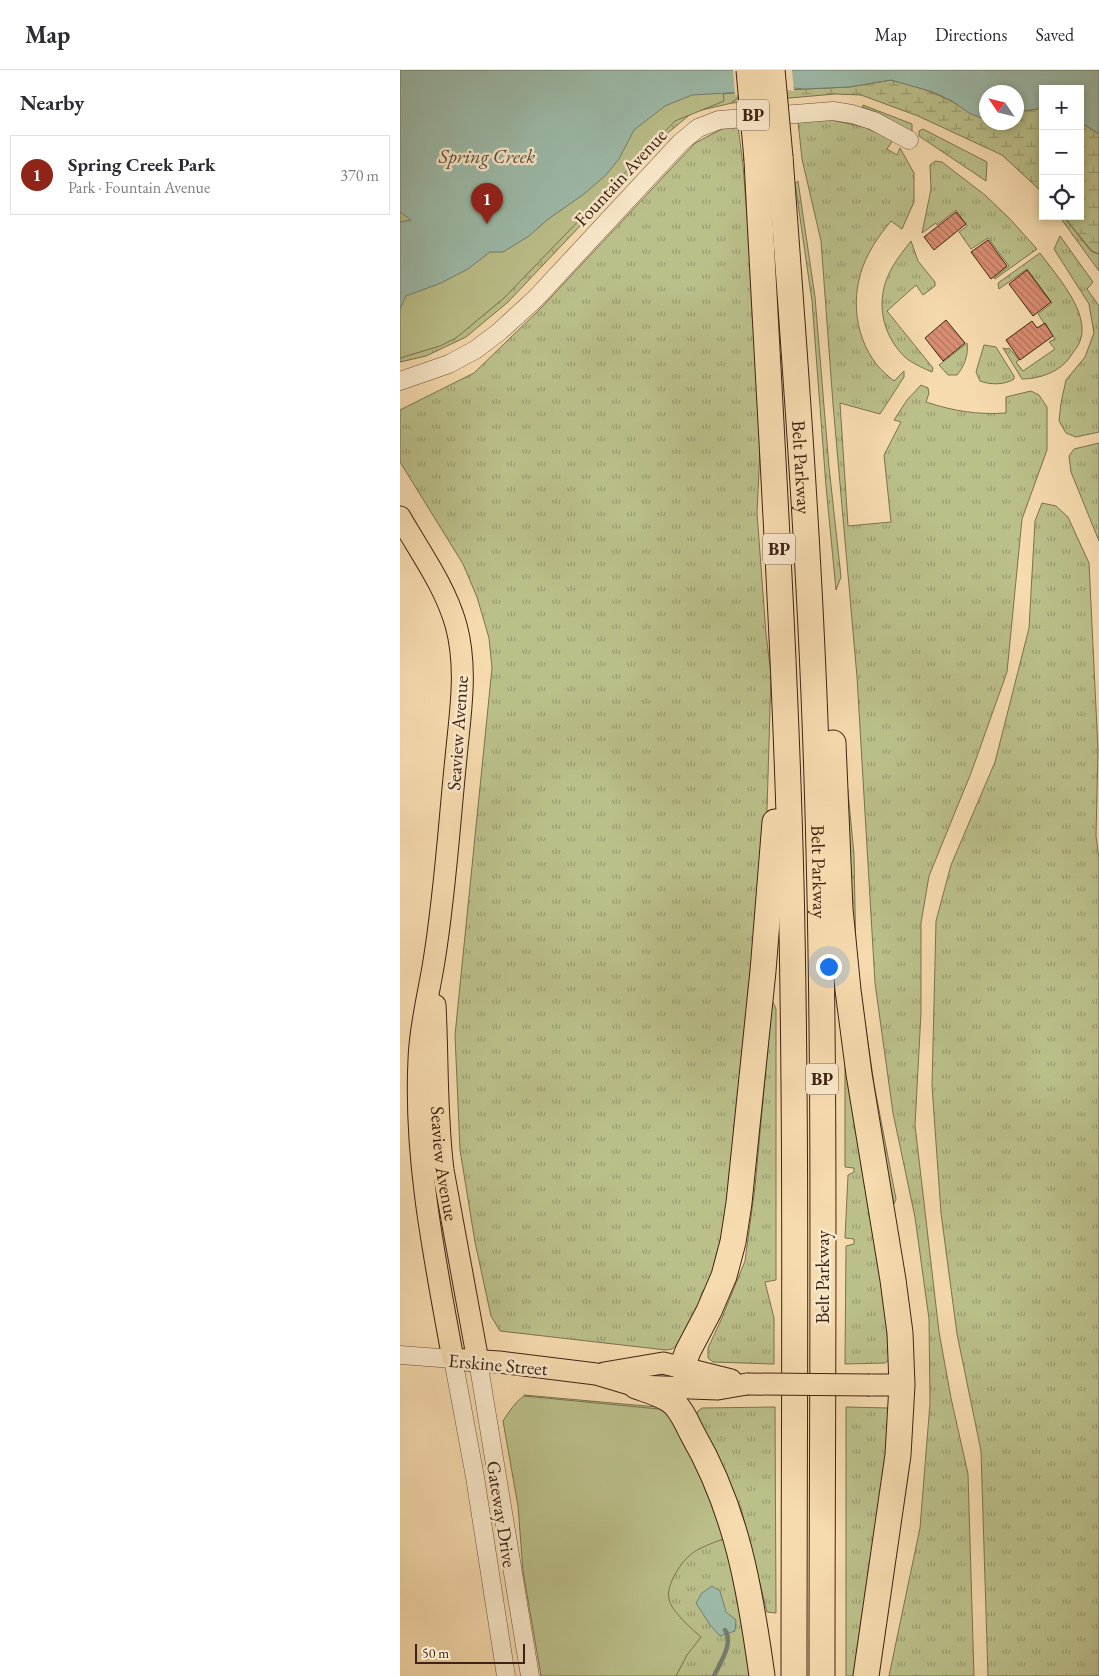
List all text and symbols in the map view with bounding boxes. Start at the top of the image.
text: Map [25,19,70,50]
text: Map [875,23,907,46]
text: Directions [935,23,1007,46]
text: Saved [1035,23,1074,46]
north arrow [979,85,1024,130]
map controls [1039,85,1084,220]
button: + [1039,85,1084,130]
text: Nearby [20,89,84,116]
road number: BP [737,100,769,130]
street label: Fountain Avenue [569,123,672,232]
button: − [1039,130,1084,175]
water label: Spring Creek [438,143,535,169]
text: Spring Creek Park [68,152,216,177]
text: 1 [33,165,41,186]
text: 370 m [340,165,379,186]
button: locate [1039,175,1084,220]
text: Park · Fountain Avenue [68,177,210,198]
pin: 1 [471,183,503,224]
street label: Belt Parkway [786,420,817,516]
road number: BP [763,534,795,564]
street label: Seaview Avenue [441,675,474,791]
street label: Belt Parkway [805,825,832,920]
your location [816,954,842,980]
road number: BP [806,1064,838,1094]
street label: Seaview Avenue [425,1106,464,1223]
street label: Belt Parkway [810,1229,835,1324]
street label: Erskine Street [447,1348,549,1381]
street label: Gateway Drive [481,1459,522,1569]
scale bar [415,1641,525,1664]
text: 50 m [422,1644,449,1662]

